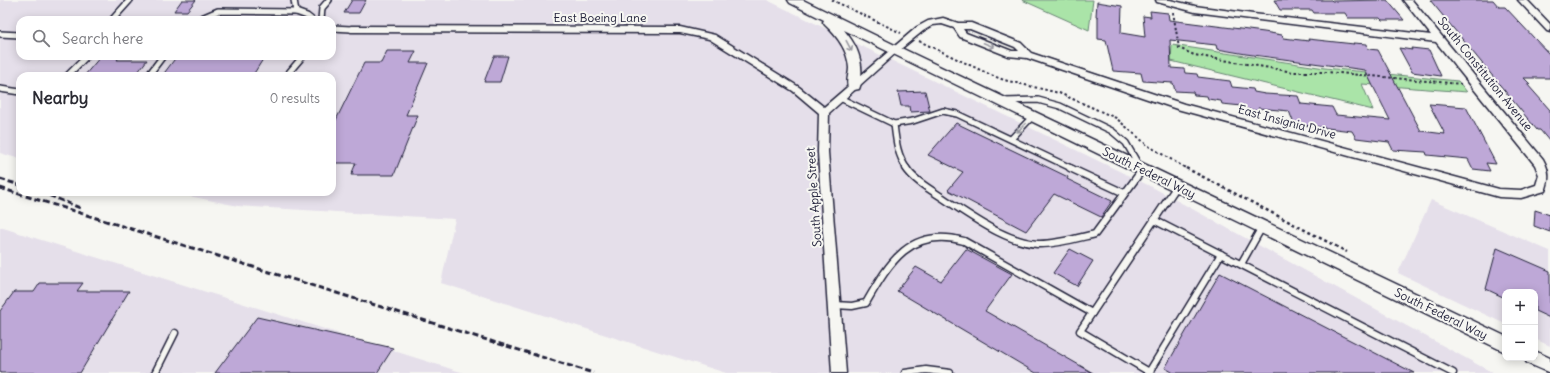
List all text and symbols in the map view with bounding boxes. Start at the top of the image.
street label: East Boeing Lane [553,10,647,25]
street label: South Constitution Avenue [1435,14,1536,134]
search box [16,16,336,60]
icon: search [30,27,52,49]
text: Search here [62,29,143,48]
one-way arrow [845,40,853,52]
one-way arrow [983,42,995,50]
text: Nearby [32,87,88,109]
text: 0 results [270,90,320,107]
street label: East Insignia Drive [1237,101,1338,142]
one-way arrow [1017,123,1026,133]
street label: South Federal Way [1100,144,1198,202]
street label: South Apple Street [803,147,824,247]
street label: South Federal Way [1392,285,1490,343]
map controls [1502,289,1538,361]
button: + [1502,289,1538,325]
button: − [1502,325,1538,361]

